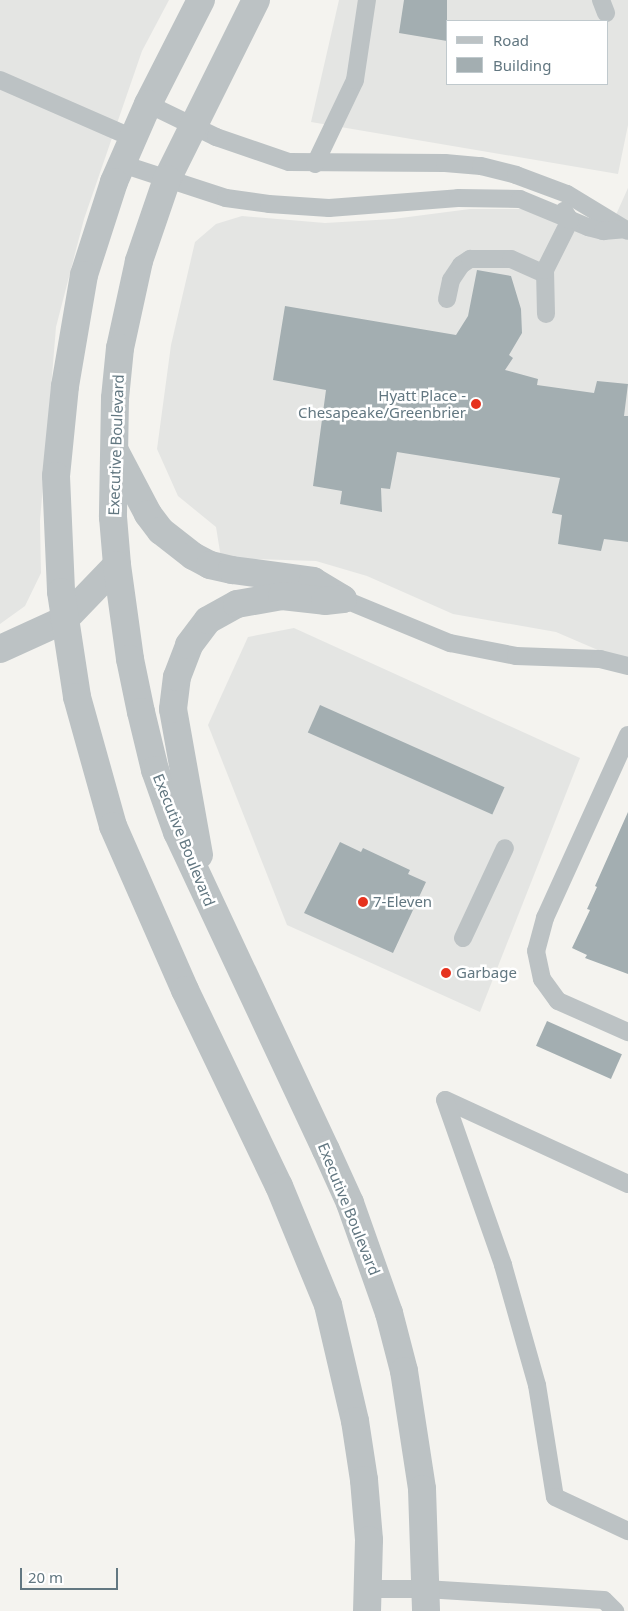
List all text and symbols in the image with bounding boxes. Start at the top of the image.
legend [446,20,608,85]
text: Road [493,30,529,50]
text: Building [493,55,551,75]
street label: Executive Boulevard [105,374,127,516]
place label: Hyatt Place - Chesapeake/Greenbrier [298,386,466,421]
marker: Hyatt Place - Chesapeake/Greenbrier [470,398,482,410]
street label: Executive Boulevard [149,771,219,909]
place label: 7-Eleven [373,893,432,911]
marker: 7-Eleven [357,896,369,908]
place label: Garbage [456,964,517,982]
marker: Garbage [440,967,452,979]
street label: Executive Boulevard [314,1140,384,1278]
scale bar [22,1558,120,1590]
text: 20 m [28,1567,63,1587]

